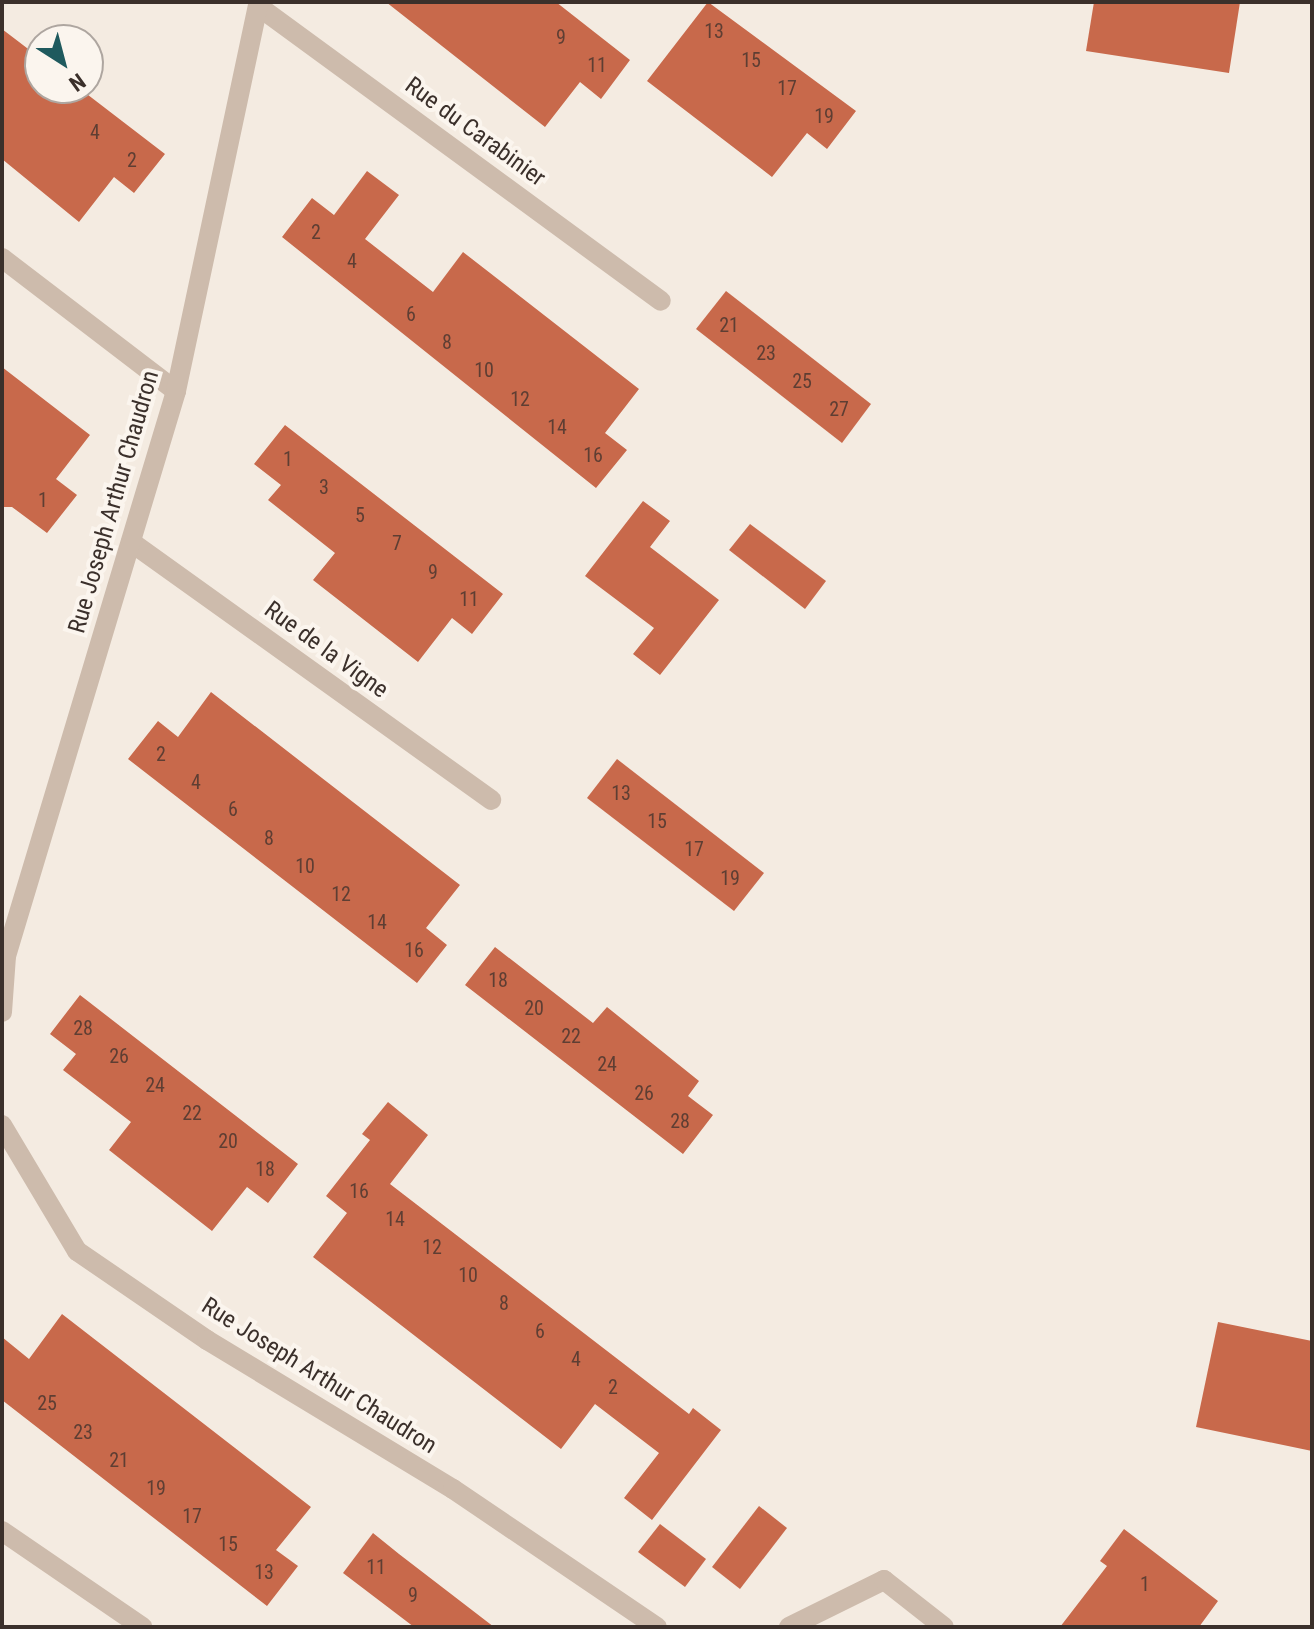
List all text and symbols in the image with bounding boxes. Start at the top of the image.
house number: 13 [704,19,724,43]
north arrow [24,24,104,104]
house number: 9 [556,25,566,49]
house number: 15 [741,48,761,72]
house number: 11 [587,53,607,77]
text: N [64,68,90,96]
street label: Rue du Carabinier [399,71,551,193]
house number: 17 [777,76,797,100]
house number: 19 [814,104,834,128]
house number: 4 [90,120,100,144]
house number: 2 [127,148,137,172]
house number: 2 [311,220,321,244]
house number: 4 [347,249,357,273]
house number: 6 [406,302,416,326]
house number: 21 [719,313,739,337]
house number: 8 [442,330,452,354]
house number: 23 [756,341,776,365]
house number: 10 [474,358,494,382]
street label: Rue Joseph Arthur Chaudron [63,367,165,637]
house number: 25 [792,369,812,393]
house number: 12 [510,387,530,411]
house number: 27 [829,397,849,421]
house number: 14 [547,415,567,439]
house number: 16 [583,443,603,467]
house number: 1 [283,447,293,471]
house number: 3 [319,475,329,499]
house number: 1 [38,488,48,512]
house number: 5 [355,503,365,527]
house number: 7 [392,531,402,555]
house number: 9 [428,560,438,584]
house number: 11 [459,587,479,611]
street label: Rue de la Vigne [258,595,394,705]
house number: 2 [156,742,166,766]
house number: 4 [191,770,201,794]
house number: 13 [611,781,631,805]
house number: 6 [228,797,238,821]
house number: 15 [647,809,667,833]
house number: 8 [264,826,274,850]
house number: 17 [684,837,704,861]
house number: 10 [295,854,315,878]
house number: 19 [720,866,740,890]
house number: 12 [331,882,351,906]
house number: 14 [367,910,387,934]
house number: 16 [404,938,424,962]
house number: 18 [488,968,508,992]
house number: 20 [524,996,544,1020]
house number: 28 [73,1016,93,1040]
house number: 22 [561,1024,581,1048]
house number: 26 [109,1044,129,1068]
house number: 24 [597,1052,617,1076]
house number: 24 [145,1073,165,1097]
house number: 26 [634,1081,654,1105]
house number: 22 [182,1101,202,1125]
house number: 28 [670,1109,690,1133]
house number: 20 [218,1129,238,1153]
house number: 18 [255,1157,275,1181]
house number: 16 [349,1179,369,1203]
house number: 14 [385,1207,405,1231]
house number: 12 [422,1235,442,1259]
house number: 10 [458,1263,478,1287]
house number: 8 [499,1291,509,1315]
street label: Rue Joseph Arthur Chaudron [196,1292,442,1460]
house number: 6 [535,1319,545,1343]
house number: 4 [571,1347,581,1371]
house number: 2 [608,1375,618,1399]
house number: 25 [37,1391,57,1415]
house number: 23 [73,1420,93,1444]
house number: 21 [109,1448,129,1472]
house number: 19 [146,1476,166,1500]
house number: 17 [182,1504,202,1528]
house number: 15 [218,1532,238,1556]
house number: 11 [366,1555,386,1579]
house number: 13 [254,1560,274,1584]
house number: 1 [1140,1572,1150,1596]
house number: 9 [408,1583,418,1607]

